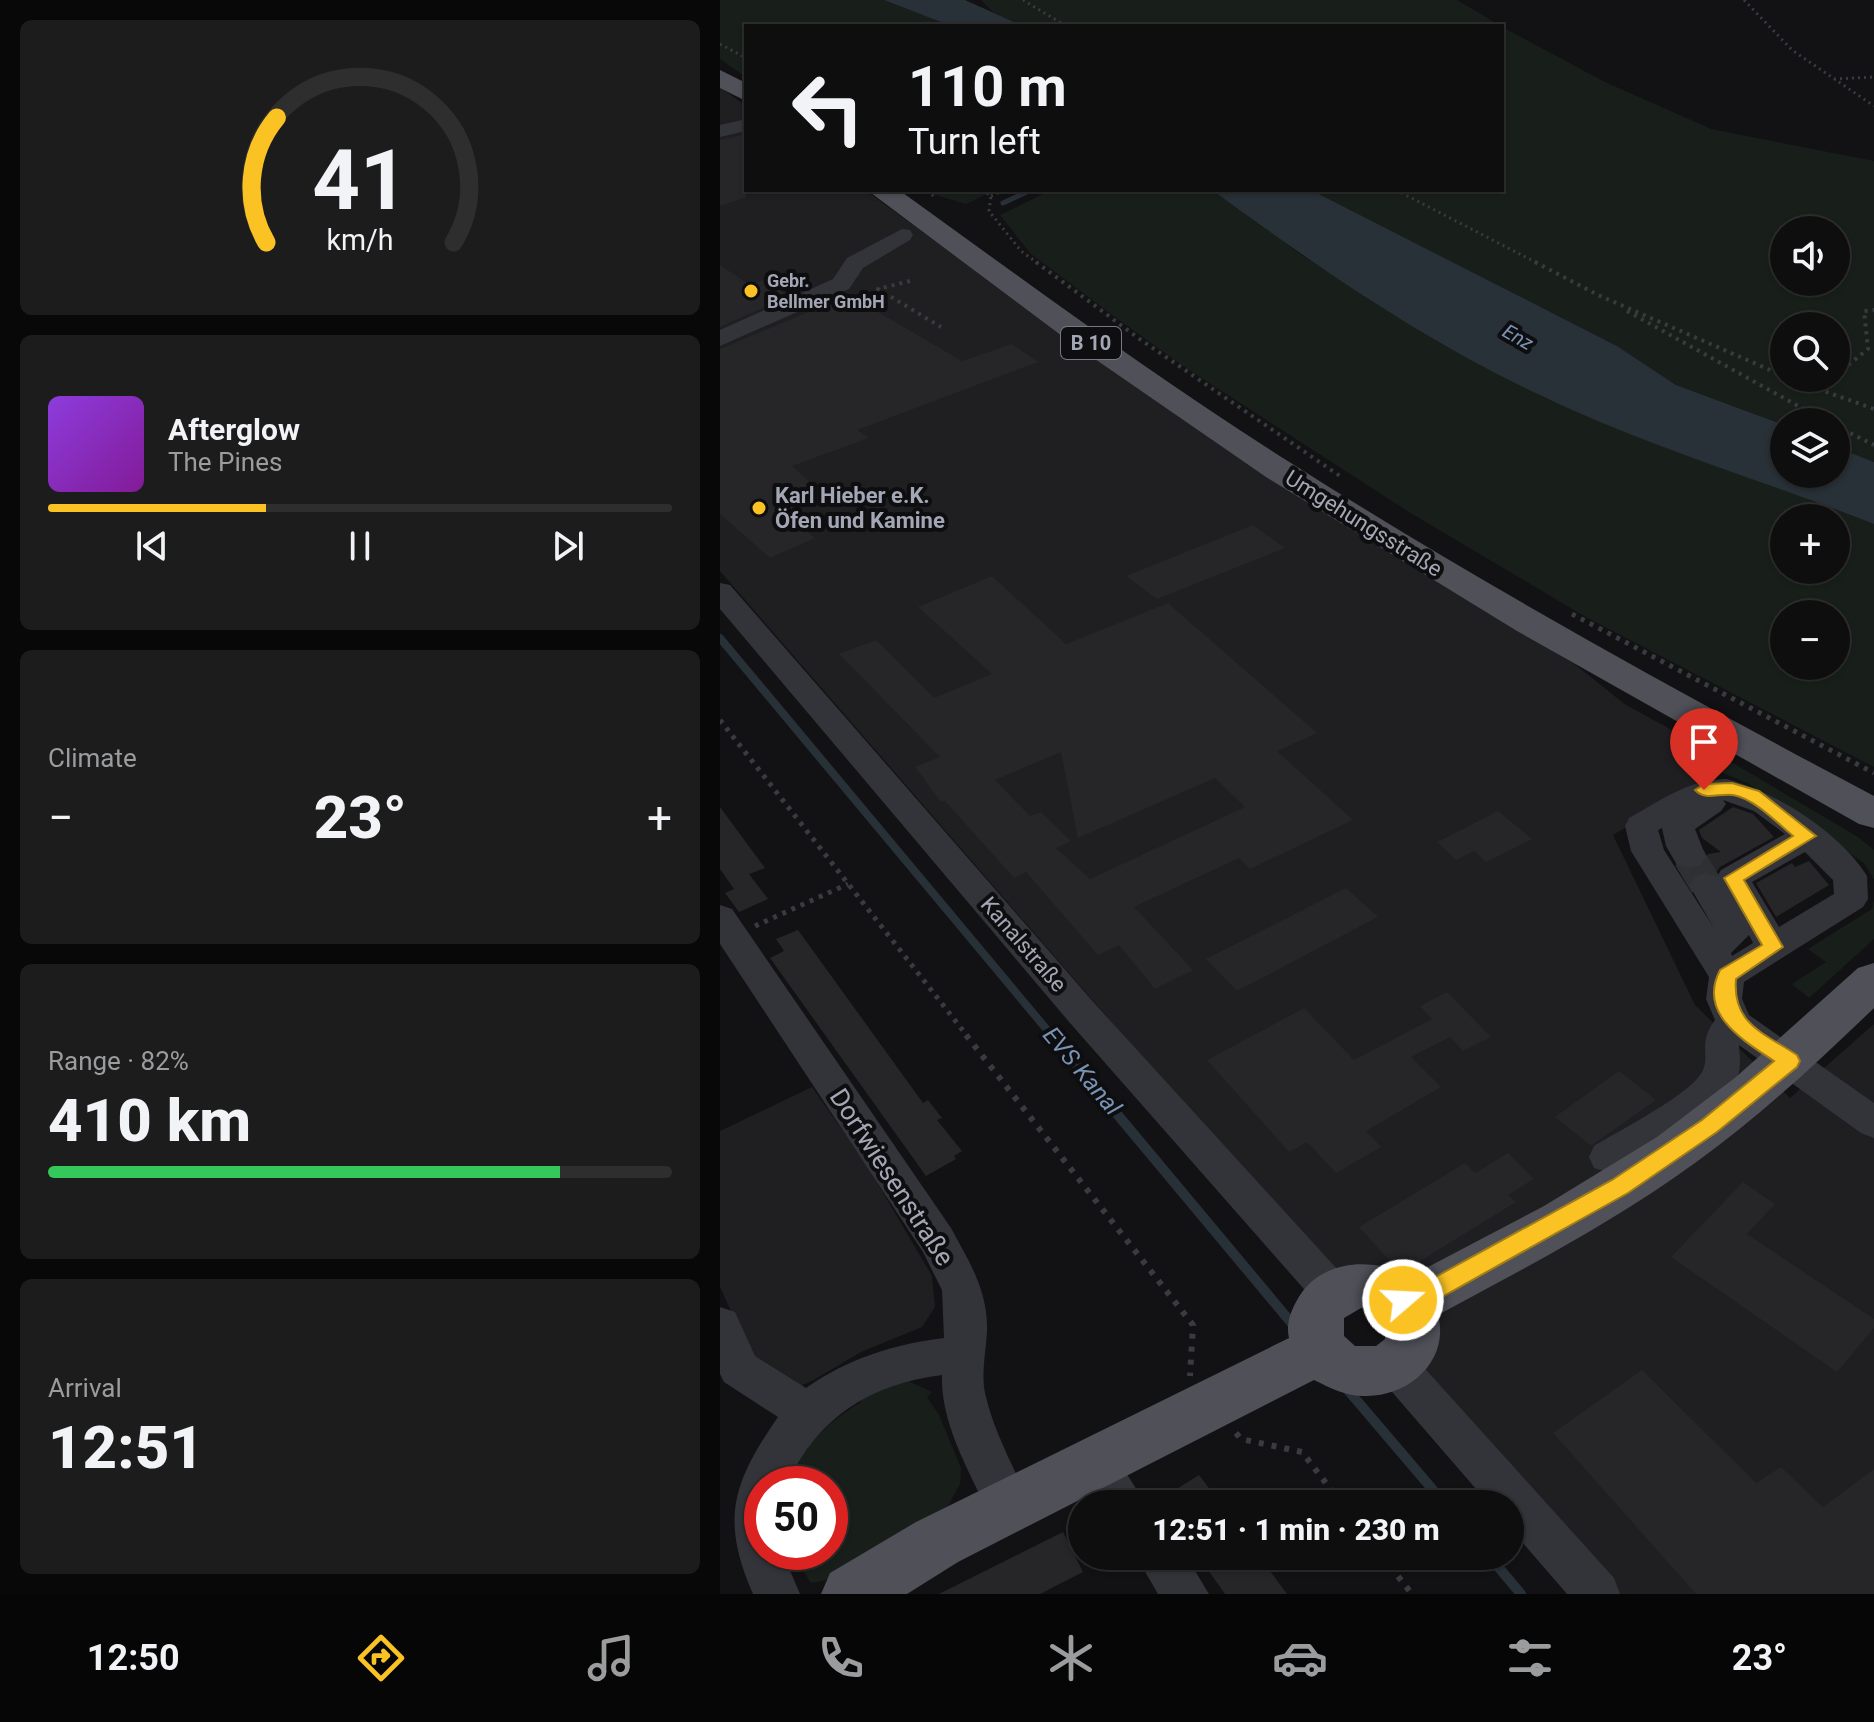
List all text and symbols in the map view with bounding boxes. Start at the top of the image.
text: 110 m [908,54,1067,120]
icon: left [776,56,880,160]
text: Turn left [908,121,1041,163]
text: 41 [312,132,408,229]
map controls [1770,216,1850,680]
button: sound [1770,216,1850,296]
text: km/h [326,224,394,258]
place label: Gebr. Bellmer GmbH [767,270,885,312]
marker: Gebr. Bellmer GmbH [742,282,760,300]
button: search [1770,312,1850,392]
water label: Enz [1498,319,1538,355]
road number: B 10 [1061,327,1121,359]
button: layers [1770,408,1850,488]
text: Afterglow [168,412,300,447]
text: The Pines [168,447,282,477]
street label: Umgehungsstraße [1281,465,1447,582]
place label: Karl Hieber e.K. Öfen und Kamine [775,483,945,533]
marker: Karl Hieber e.K. Öfen und Kamine [750,499,768,517]
button: + [1770,504,1850,584]
icon: previous [130,524,174,568]
icon: pause [338,524,382,568]
icon: next [546,524,590,568]
button: − [1770,600,1850,680]
pin [1670,708,1738,790]
icon: arrive [1682,720,1726,764]
text: Climate [48,743,137,773]
text: 23° [314,782,407,853]
text: − [48,792,73,844]
text: + [647,792,672,844]
street label: Kanalstraße [976,892,1072,997]
water label: EVS Kanal [1037,1021,1127,1121]
text: Range · 82% [48,1046,189,1076]
street label: Dorfwiesenstraße [824,1083,960,1271]
text: 410 km [48,1085,251,1156]
position arrow [1361,1258,1445,1342]
text: Arrival [48,1373,122,1403]
text: 12:51 [48,1412,204,1483]
speed limit sign: 50 [744,1466,848,1570]
text: 12:51 · 1 min · 230 m [1152,1512,1440,1547]
icon: directions [353,1630,409,1686]
icon: music [583,1630,639,1686]
icon: phone [813,1630,869,1686]
icon: climate [1043,1630,1099,1686]
icon: car [1272,1630,1328,1686]
icon: filters [1502,1630,1558,1686]
text: 12:50 [87,1637,180,1679]
text: 23° [1732,1637,1787,1679]

